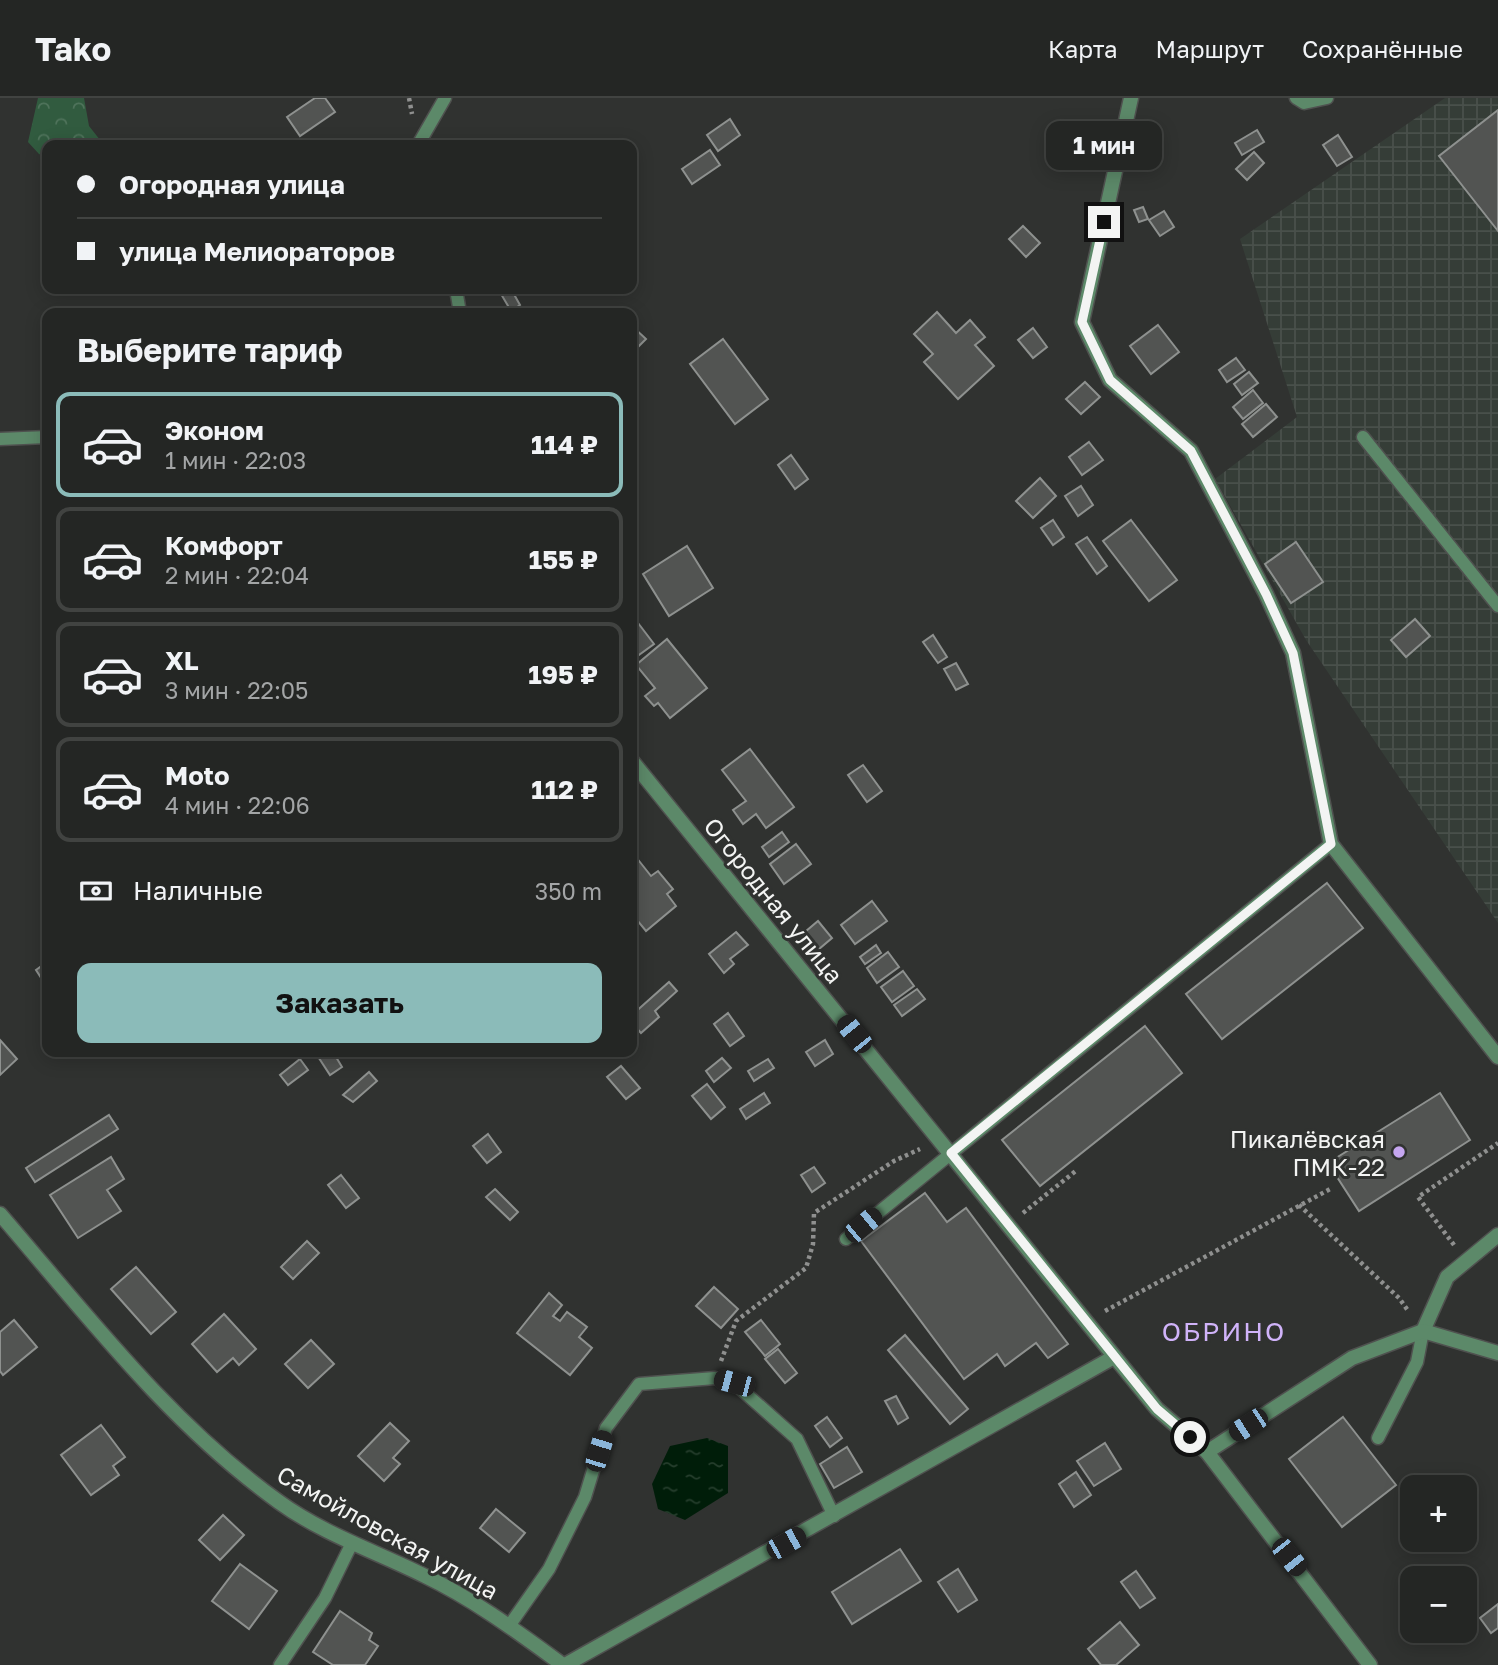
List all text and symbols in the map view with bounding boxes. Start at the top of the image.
text: Tako [35,29,111,68]
text: Карта [1048,34,1118,63]
text: Маршрут [1156,34,1264,63]
text: Сохранённые [1302,34,1463,63]
callout: 1 мин [1046,121,1162,170]
text: 1 мин [1073,131,1135,159]
text: Огородная улица [119,169,345,200]
route end [1088,206,1120,238]
text: улица Мелиораторов [119,236,395,267]
text: Выберите тариф [77,331,343,369]
icon: car [81,413,144,476]
text: Эконом [165,415,264,446]
text: 114 ₽ [531,429,598,460]
text: 1 мин · 22:03 [165,446,306,474]
icon: car [81,528,144,591]
text: Комфорт [165,530,283,561]
text: 155 ₽ [529,544,598,575]
text: 2 мин · 22:04 [165,561,309,589]
icon: car [81,643,144,706]
text: XL [165,645,199,676]
text: 195 ₽ [528,659,598,690]
text: 3 мин · 22:05 [165,676,308,704]
icon: car [81,758,144,821]
text: Moto [165,760,230,791]
text: 112 ₽ [531,774,598,805]
text: 4 мин · 22:06 [165,791,310,819]
street label: Огородная улица [698,811,850,989]
icon: cash [77,872,115,910]
text: Наличные [133,875,263,906]
text: 350 m [535,877,602,905]
button: Заказать [77,963,602,1043]
car [833,1011,876,1057]
place label: Пикалёвская ПМК-22 [1230,1124,1385,1181]
marker: Пикалёвская ПМК-22 [1391,1144,1407,1160]
car [841,1203,886,1247]
district label: ОБРИНО [1162,1316,1286,1347]
car [711,1367,758,1399]
car [1225,1405,1272,1445]
route start [1174,1421,1206,1453]
car [583,1428,616,1474]
street label: Самойловская улица [272,1459,504,1605]
map controls [1400,1475,1477,1643]
button: + [1400,1475,1477,1552]
car [763,1524,810,1562]
car [1268,1534,1311,1580]
button: − [1400,1566,1477,1643]

